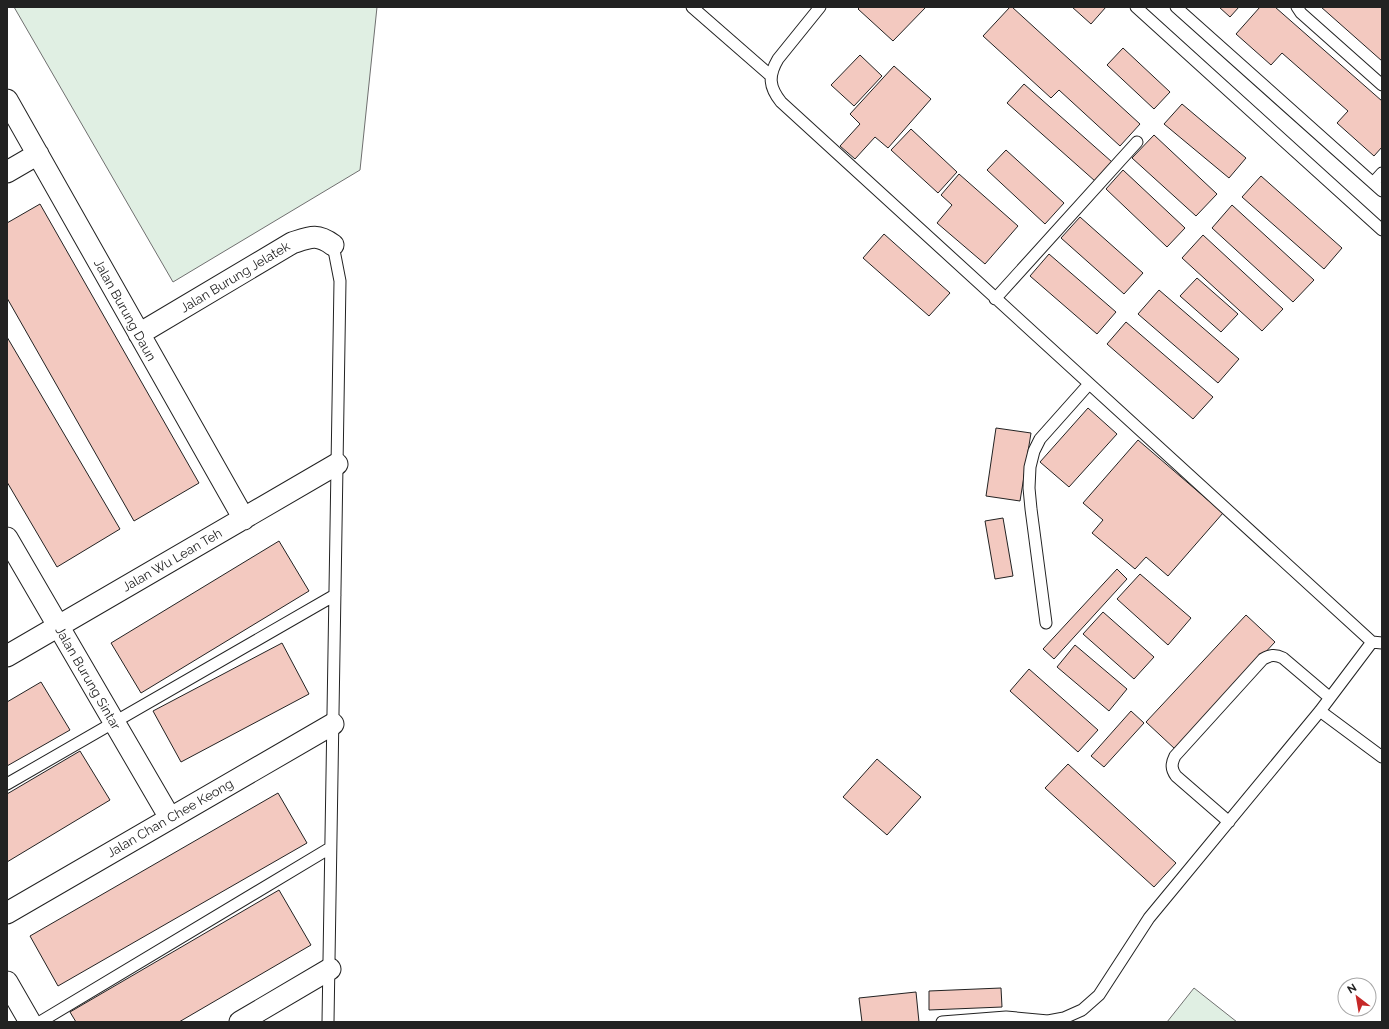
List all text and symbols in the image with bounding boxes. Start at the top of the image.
street label: Jalan Burung Jelatek [178,238,293,316]
street label: Jalan Burung Daun [91,257,159,363]
street label: Jalan Wu Lean Teh [119,525,225,595]
street label: Jalan Burung Sintar [52,624,124,733]
street label: Jalan Chan Chee Keong [104,776,236,860]
north arrow [1337,977,1377,1017]
text: N [1345,981,1359,997]

